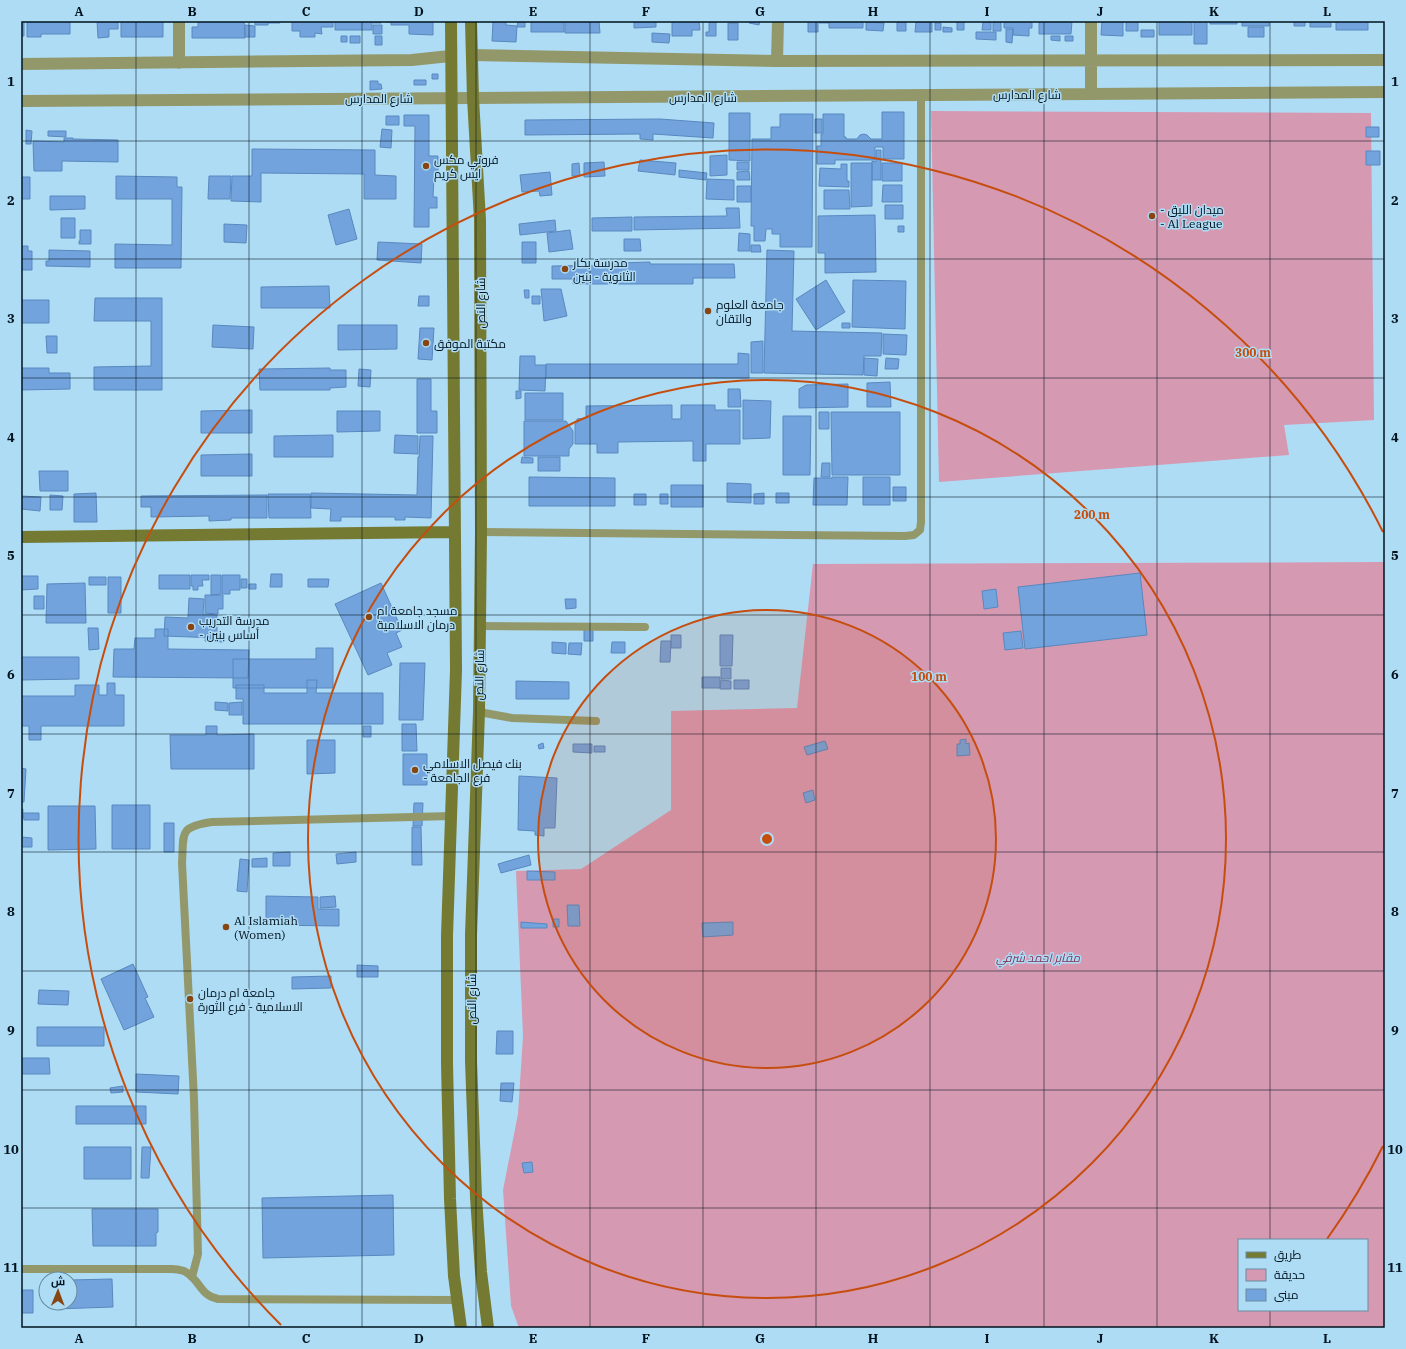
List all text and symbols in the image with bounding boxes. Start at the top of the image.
text: A [74,3,84,20]
text: B [187,3,197,20]
text: C [302,3,311,20]
text: D [414,3,424,20]
text: E [529,3,537,20]
text: F [642,3,650,20]
text: G [755,3,765,20]
text: H [868,3,879,20]
text: I [985,3,990,20]
text: J [1097,3,1104,20]
text: K [1209,3,1219,20]
text: L [1323,3,1331,20]
text: 1 [7,73,15,90]
text: 1 [1391,73,1399,90]
street label: شارع المدارس [993,87,1061,103]
street label: شارع المدارس [669,90,737,106]
street label: شارع المدارس [345,91,413,107]
place label: فروتي مكس ايس كريم [434,152,499,182]
marker: فروتي مكس ايس كريم [421,161,431,171]
text: 2 [7,192,15,209]
text: 2 [1391,192,1399,209]
place label: - ميدان الليق - Al League [1160,202,1224,231]
marker: - ميدان الليق - Al League [1147,211,1157,221]
place label: مدرسة بكار الثانوية - بنين [572,255,636,284]
marker: مدرسة بكار الثانوية - بنين [560,264,570,274]
street label: شارع النص [473,278,489,328]
place label: جامعة العلوم والتقان [716,297,784,326]
marker: جامعة العلوم والتقان [703,306,713,316]
text: 3 [7,310,15,327]
text: 3 [1391,310,1399,327]
place label: مكتبة الموفق [434,336,506,351]
marker: مكتبة الموفق [421,338,431,348]
text: 300 m [1235,345,1271,360]
text: 4 [7,429,15,446]
text: 4 [1391,429,1399,446]
text: 200 m [1074,507,1110,522]
text: 5 [7,547,15,564]
text: 5 [1391,547,1399,564]
place label: مسجد جامعة ام درمان الاسلامية [377,603,457,632]
marker: مسجد جامعة ام درمان الاسلامية [364,612,374,622]
place label: مدرسة التدريب - أساس بنين [199,613,270,642]
marker: مدرسة التدريب - أساس بنين [186,622,196,632]
street label: شارع النص [471,649,488,701]
text: 6 [7,666,15,683]
text: 6 [1391,666,1399,683]
text: 100 m [911,669,947,684]
place label: بنك فيصل الاسلامي - فرع الجامعة [423,756,522,786]
marker: بنك فيصل الاسلامي - فرع الجامعة [410,765,420,775]
text: 7 [7,785,15,802]
text: 7 [1391,785,1399,802]
centre of rings [760,832,774,846]
text: 8 [7,903,15,920]
text: 8 [1391,903,1399,920]
place label: Al Islamiah (Women) [234,913,298,942]
marker: Al Islamiah (Women) [221,922,231,932]
park label: مقابر احمد شرفي [996,950,1080,968]
street label: شارع النص [464,974,480,1024]
place label: جامعة ام درمان الاسلامية - فرع الثورة [198,985,303,1015]
marker: جامعة ام درمان الاسلامية - فرع الثورة [185,994,195,1004]
text: 9 [7,1022,15,1039]
text: 9 [1391,1022,1399,1039]
text: 10 [3,1141,19,1158]
text: 10 [1387,1141,1403,1158]
legend [1238,1239,1368,1311]
text: طريق [1274,1247,1302,1262]
text: 11 [3,1259,19,1276]
text: 11 [1387,1259,1403,1276]
text: حديقة [1274,1267,1305,1282]
north arrow [38,1271,78,1311]
text: ش [51,1274,65,1288]
text: مبنى [1274,1287,1299,1302]
text: A [74,1330,84,1347]
text: B [187,1330,197,1347]
text: C [302,1330,311,1347]
text: D [414,1330,424,1347]
text: E [529,1330,537,1347]
text: F [642,1330,650,1347]
text: G [755,1330,765,1347]
text: H [868,1330,879,1347]
text: I [985,1330,990,1347]
text: J [1097,1330,1104,1347]
text: K [1209,1330,1219,1347]
text: L [1323,1330,1331,1347]

